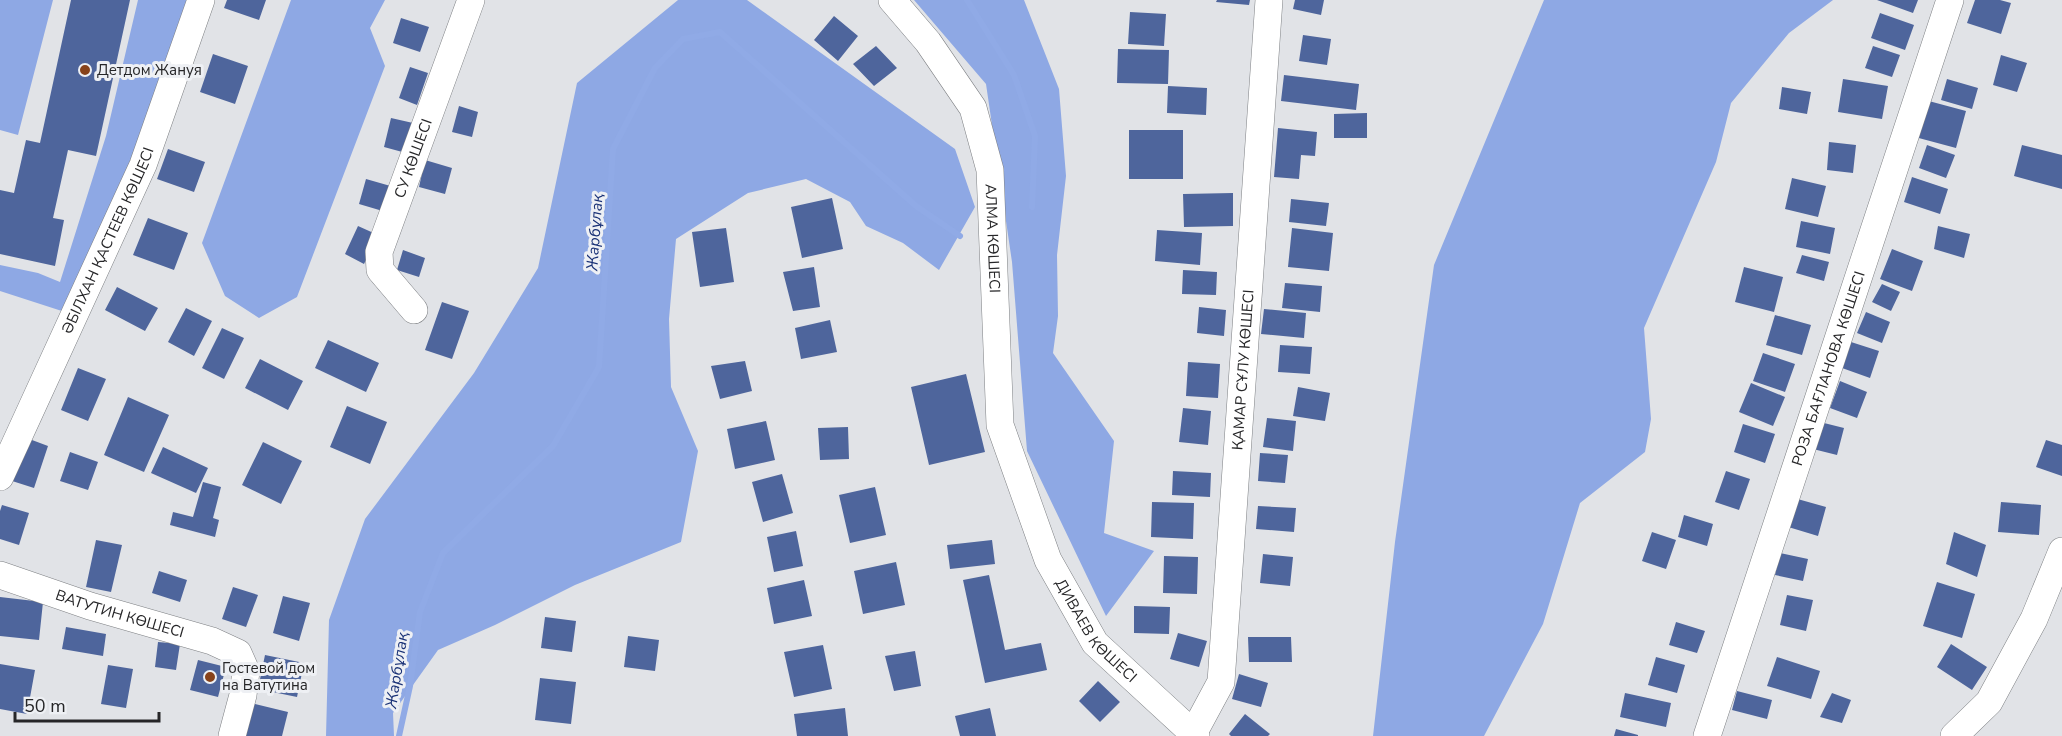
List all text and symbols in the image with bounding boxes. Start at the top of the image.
place label: Детдом Жануя [97,60,202,80]
marker: Детдом Жануя [78,63,92,77]
street label: СУ КӨШЕСІ [389,116,437,201]
street label: ӘБІЛХАН ҚАСТЕЕВ КӨШЕСІ [57,145,158,337]
street label: АЛМА КӨШЕСІ [981,184,1005,293]
water label: Жарбұлақ [581,193,609,272]
street label: РОЗА БАҒЛАНОВА КӨШЕСІ [1787,269,1870,468]
street label: ҚАМАР СҰЛУ КӨШЕСІ [1227,289,1259,451]
street label: ДИВАЕВ КӨШЕСІ [1051,575,1141,687]
street label: ВАТУТИН КӨШЕСІ [53,585,186,642]
water label: Жарбұлақ [380,630,414,711]
place label: Гостевой дом на Ватутина [222,658,315,695]
marker: Гостевой дом на Ватутина [203,670,217,684]
scale bar [15,685,159,723]
text: 50 m [24,694,66,718]

